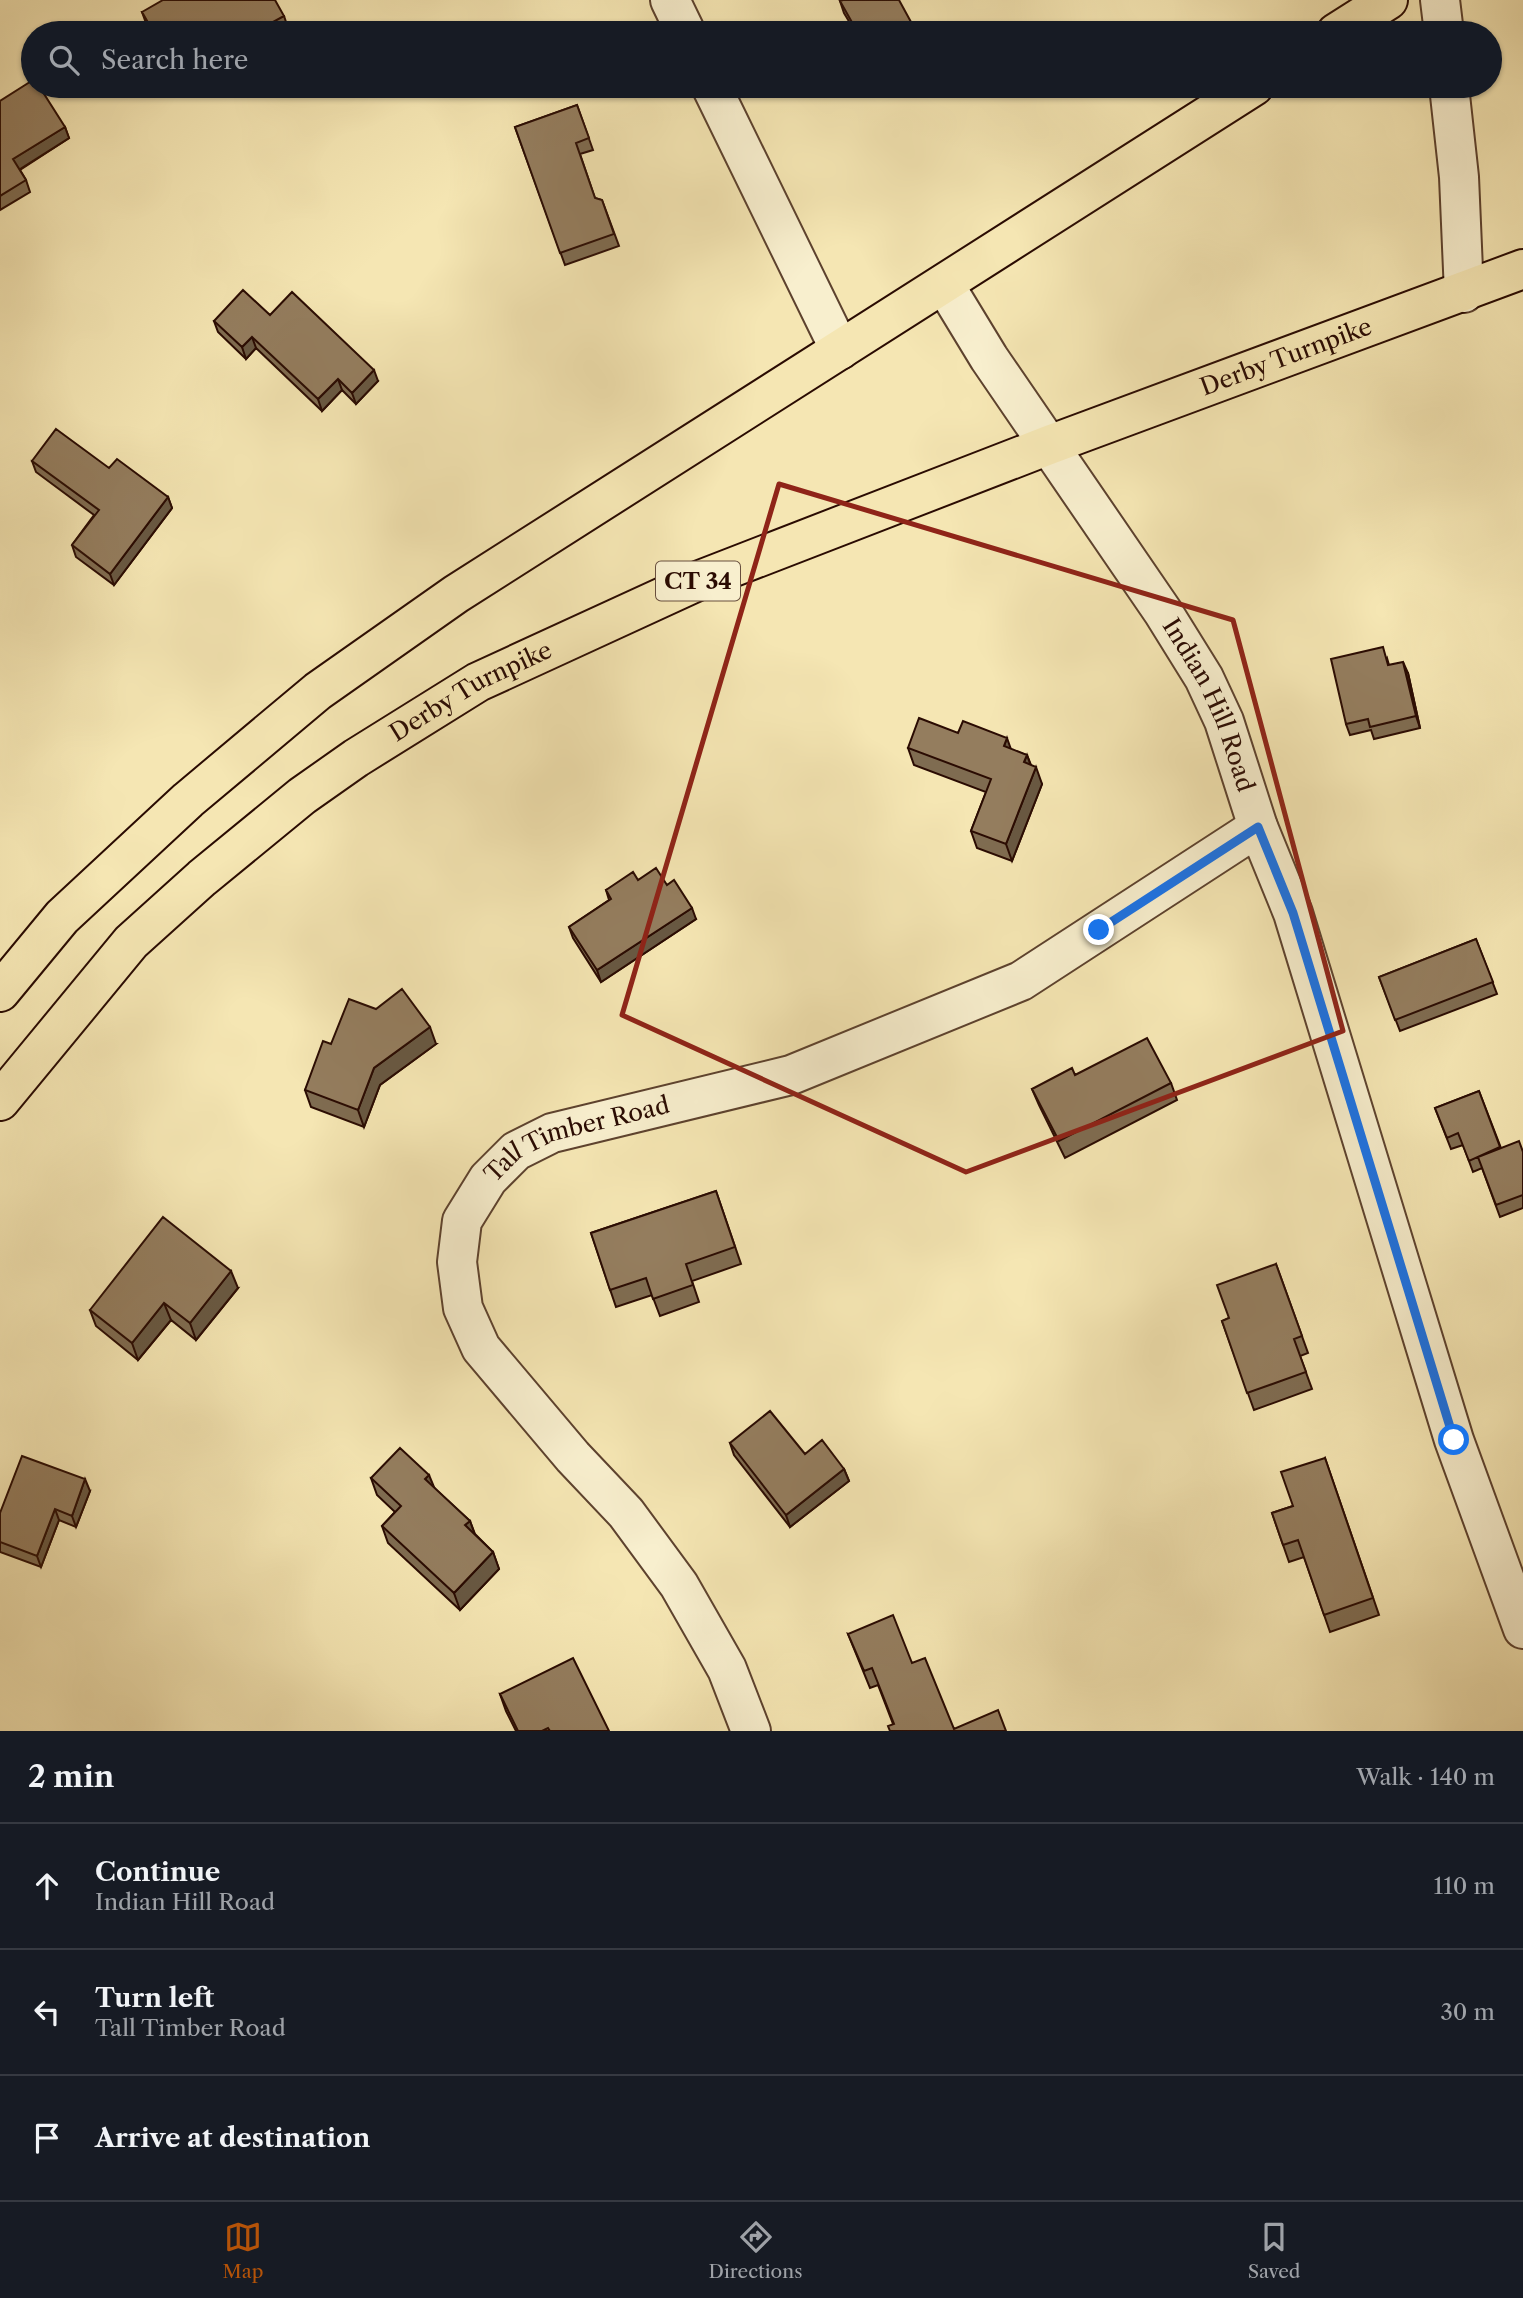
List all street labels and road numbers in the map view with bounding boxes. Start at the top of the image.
street label: Derby Turnpike [1196,311,1376,402]
road number: CT 34 [656,562,740,600]
street label: Indian Hill Road [1157,613,1261,796]
street label: Derby Turnpike [384,635,556,747]
street label: Tall Timber Road [478,1090,673,1188]

